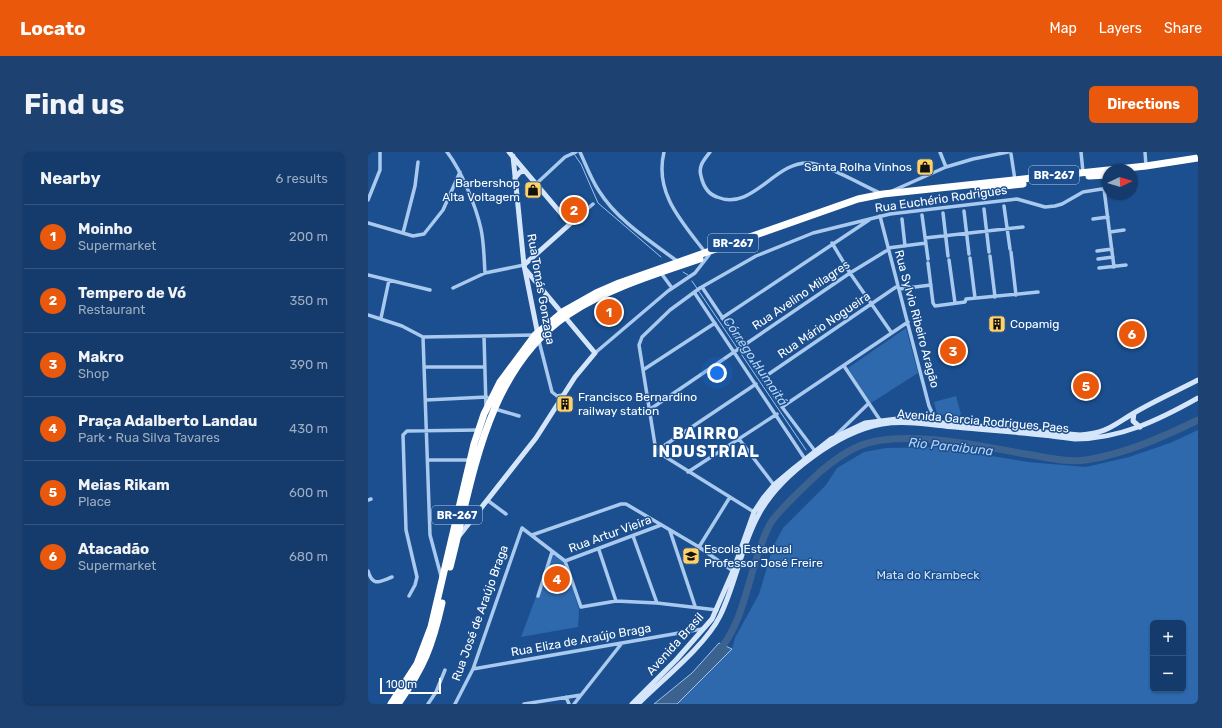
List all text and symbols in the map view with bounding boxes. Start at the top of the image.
text: Locato [20,17,86,40]
text: Map [1050,20,1077,37]
text: Layers [1099,20,1142,37]
text: Share [1164,20,1202,37]
button: Directions [1089,86,1198,123]
text: Find us [24,88,124,121]
shop icon: Santa Rolha Vinhos [915,157,935,177]
place label: Santa Rolha Vinhos [804,160,912,174]
north arrow [1102,164,1138,200]
road number: BR-267 [1029,166,1079,184]
text: Nearby [40,168,101,188]
text: 6 results [276,171,328,186]
place label: Barbershop Alta Voltagem [442,176,520,204]
shop icon: Barbershop Alta Voltagem [523,180,543,200]
street label: Rua Euchério Rodrigues [874,183,1008,215]
pin: 2 [561,195,587,225]
text: Moinho [78,220,132,238]
text: 1 [50,229,56,244]
text: 200 m [289,229,328,244]
street label: Rua Tomás Gonzaga [524,233,558,345]
road number: BR-267 [708,234,758,252]
text: Supermarket [78,238,156,253]
street label: Rua Sylvio Ribeiro Aragão [892,248,942,390]
street label: Rua Avelino Milagres [750,257,852,333]
text: Tempero de Vó [78,284,186,302]
street label: Rua Mário Nogueira [775,289,873,361]
text: 2 [49,293,57,308]
text: 350 m [289,293,328,308]
pin: 1 [596,297,622,327]
text: Restaurant [78,302,145,317]
water label: Córrego Humaitá [720,314,791,409]
building icon: Copamig [987,314,1007,334]
place label: Copamig [1010,317,1059,331]
pin: 6 [1119,319,1145,349]
pin: 3 [940,336,966,366]
text: Makro [78,348,124,366]
text: 3 [49,357,57,372]
text: 390 m [289,357,328,372]
your location [707,363,727,383]
text: Shop [78,366,109,381]
pin: 5 [1073,371,1099,401]
place label: Francisco Bernardino railway station [578,390,697,418]
building icon: Francisco Bernardino railway station [555,394,575,414]
street label: Avenida Garcia Rodrigues Paes [896,407,1070,435]
text: Praça Adalberto Landau [78,412,257,430]
text: 4 [49,421,57,436]
text: 430 m [289,421,328,436]
district label: BAIRRO INDUSTRIAL [652,424,760,461]
text: Park · Rua Silva Tavares [78,430,220,445]
water label: Rio Paraibuna [908,435,994,458]
text: Meias Rikam [78,476,170,494]
text: 5 [49,485,57,500]
text: 600 m [289,485,328,500]
text: Place [78,494,111,509]
road number: BR-267 [432,506,482,524]
street label: Rua Artur Vieira [567,513,653,555]
text: Atacadão [78,540,149,558]
place label: Escola Estadual Professor José Freire [704,542,823,570]
street label: Rua José de Araújo Braga [449,543,511,683]
school or university icon: Escola Estadual Professor José Freire [681,546,701,566]
text: 6 [49,549,57,564]
text: 680 m [289,549,328,564]
text: Supermarket [78,558,156,573]
pin: 4 [544,564,570,594]
park label: Mata do Krambeck [877,568,980,582]
street label: Avenida Brasil [643,610,707,678]
map controls [1150,620,1186,692]
button: + [1150,620,1186,656]
street label: Rua Eliza de Araújo Braga [510,621,652,659]
button: − [1150,656,1186,692]
scale bar [380,676,441,695]
text: 100 m [386,678,417,691]

